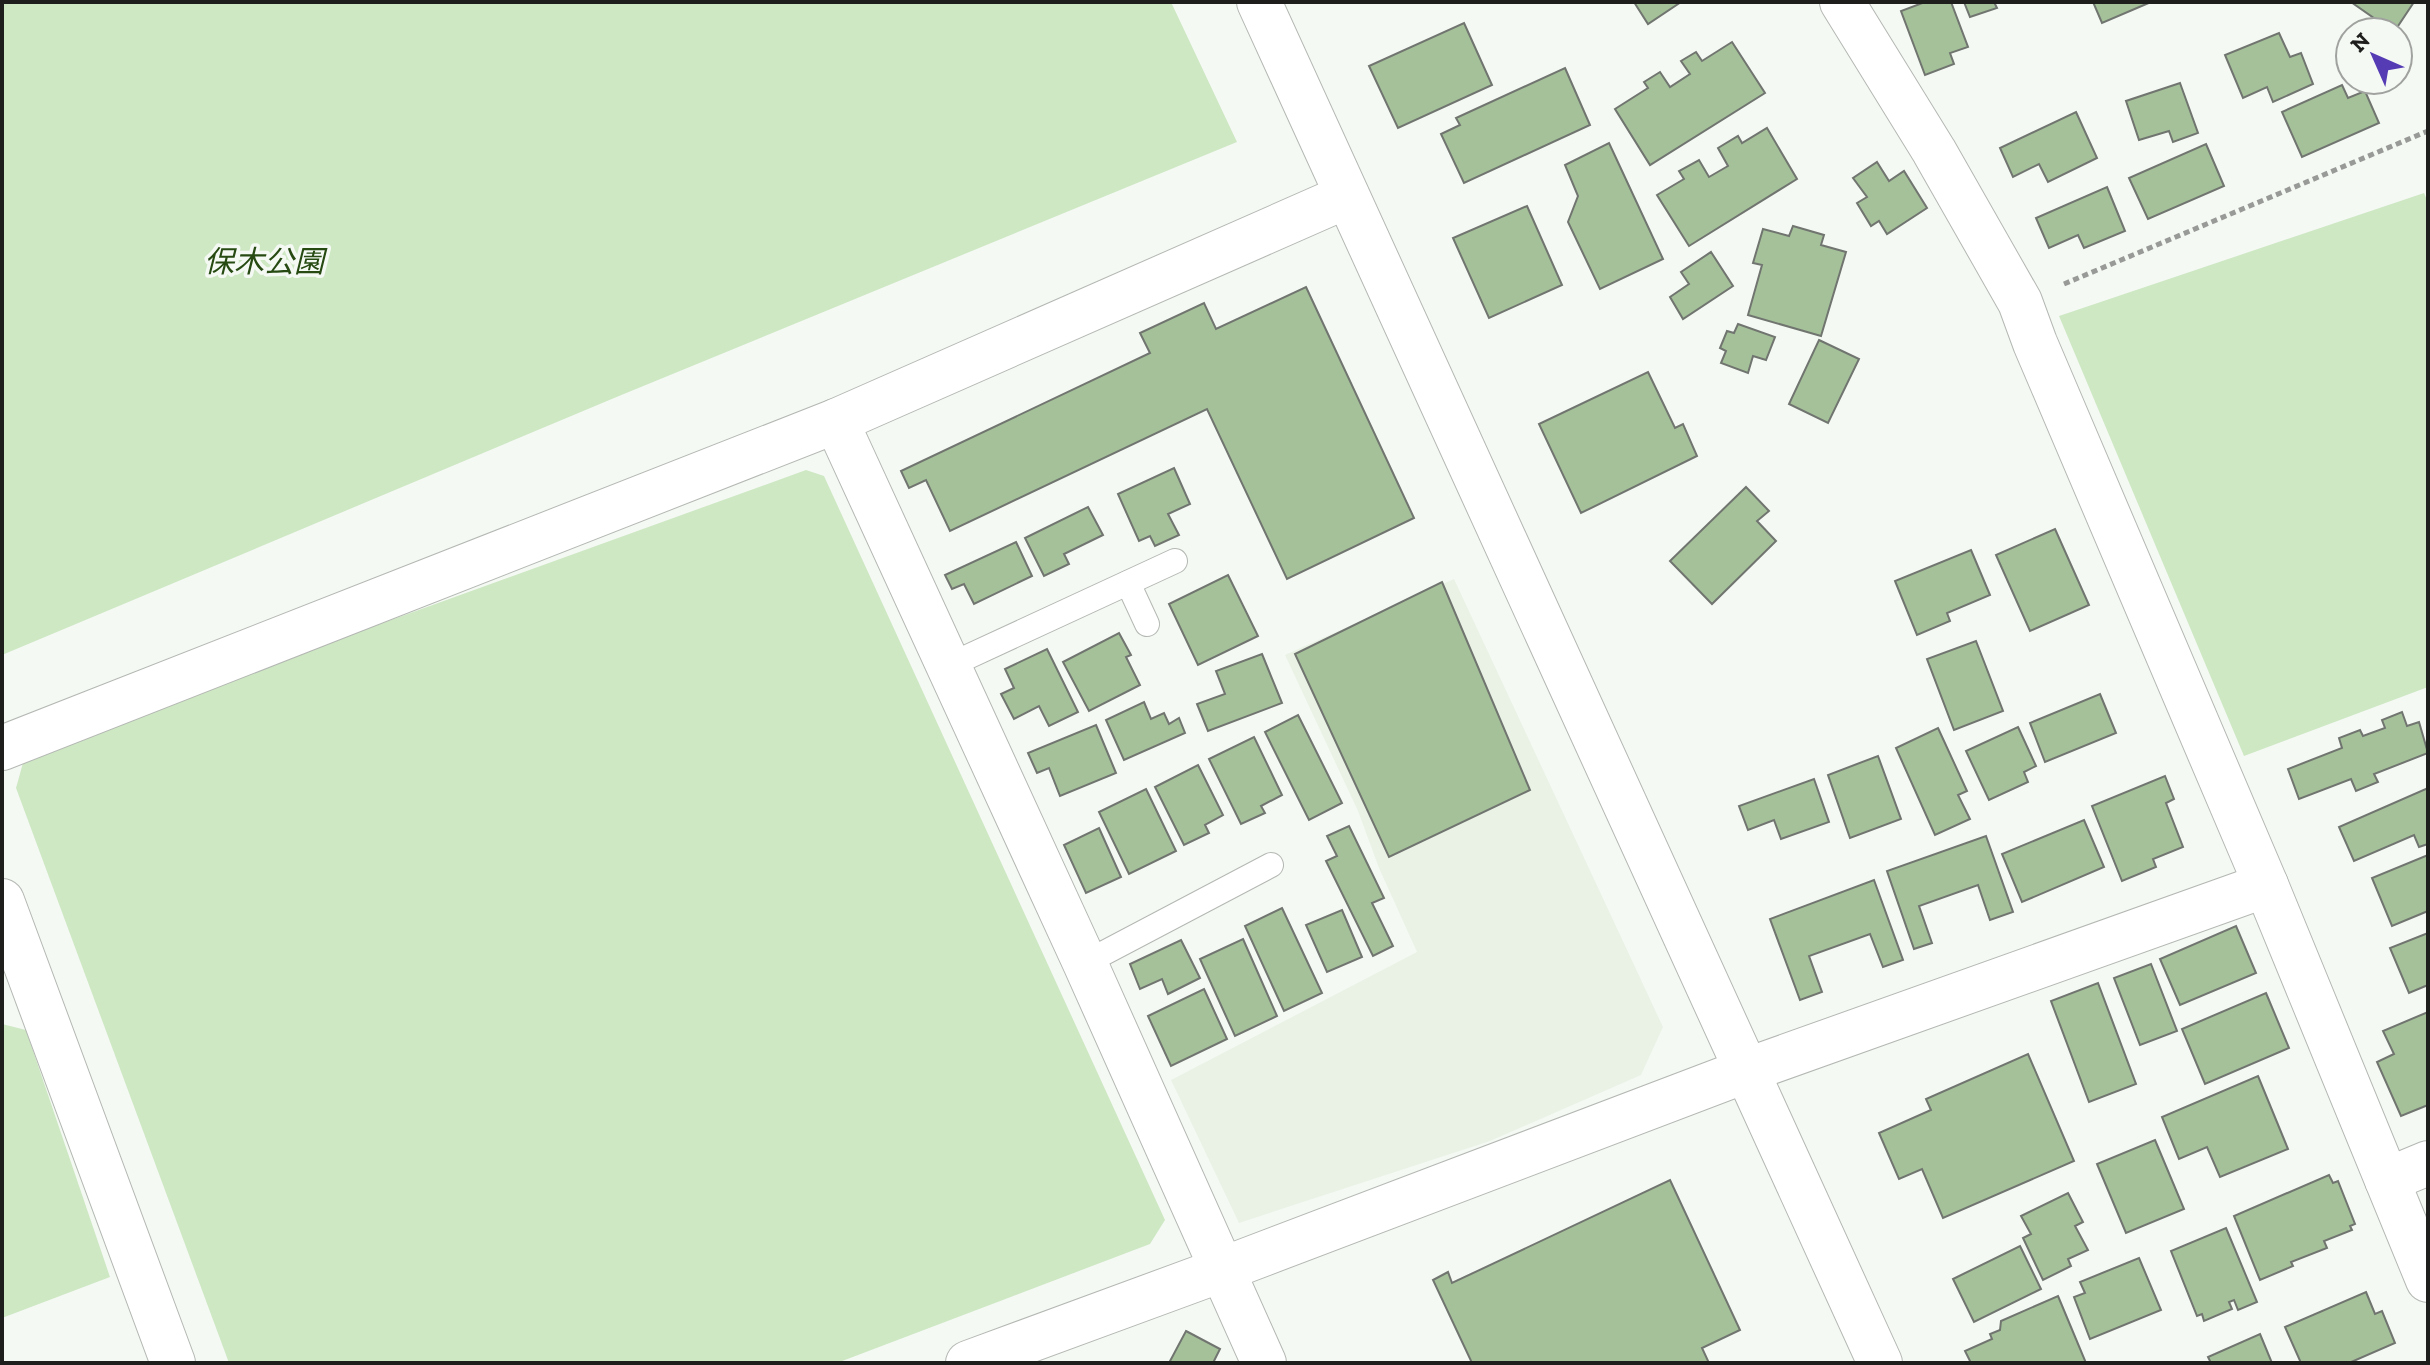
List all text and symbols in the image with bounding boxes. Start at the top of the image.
north arrow [2334,16,2414,96]
text: N [2345,27,2376,58]
park label: 保木公園 [204,244,328,280]

